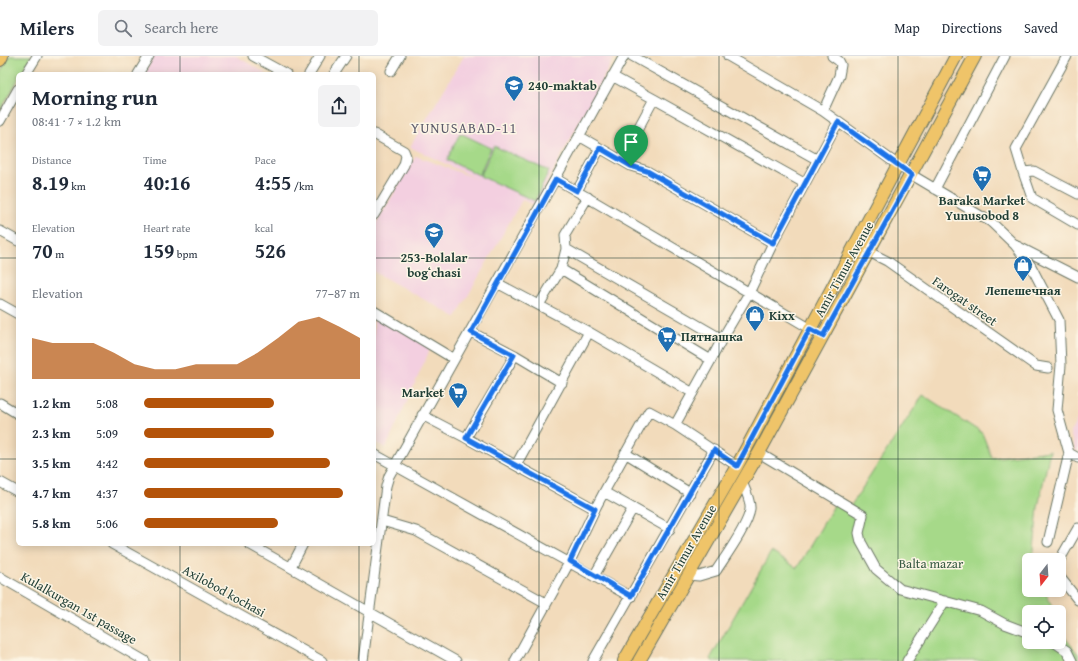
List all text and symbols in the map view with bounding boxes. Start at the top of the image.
search box [98,10,378,46]
text: Milers [20,14,74,42]
icon: search [112,17,134,39]
text: Search here [144,17,218,38]
text: Map [894,18,920,38]
text: Directions [942,18,1002,38]
text: Saved [1024,18,1058,38]
school or university icon: 240-maktab [503,74,525,102]
place label: 240-maktab [528,76,597,95]
text: Morning run [32,81,158,113]
button: share [318,85,360,127]
text: 08:41 · 7 × 1.2 km [32,112,121,131]
district label: YUNUSABAD-11 [411,118,517,138]
pin [614,125,648,166]
icon: arrive [620,131,642,153]
text: Distance [32,152,71,168]
text: Time [143,152,167,168]
text: Pace [255,152,276,168]
supermarket icon: Baraka Market Yunusobod 8 [971,164,993,192]
text: 8.19 [32,168,69,197]
text: 40:16 [143,168,190,197]
text: 4:55 [255,168,291,197]
text: km [69,178,86,194]
text: /km [291,178,314,194]
place label: Baraka Market Yunusobod 8 [939,191,1025,225]
street label: Amir Timur Avenue [810,218,878,320]
text: Elevation [32,220,75,236]
text: Heart rate [143,220,191,236]
text: kcal [255,220,273,236]
school or university icon: 253-Bolalar bogʻchasi [423,221,445,249]
text: 70 [32,236,53,265]
text: 159 [143,236,174,265]
text: 526 [255,236,286,265]
text: m [53,246,64,262]
text: bpm [174,246,197,262]
place label: 253-Bolalar bogʻchasi [400,248,468,282]
shop icon: Лепешечная [1012,254,1034,282]
street label: Farogat street [929,272,1002,331]
place label: Лепешечная [985,281,1061,300]
text: Elevation [32,284,83,303]
text: 77–87 m [315,284,360,303]
shop icon: Kixx [744,304,766,332]
place label: Kixx [769,306,795,325]
supermarket icon: Пятнашка [656,325,678,353]
place label: Пятнашка [681,327,743,346]
supermarket icon: Market [447,381,469,409]
place label: Market [402,383,444,402]
text: 1.2 km [32,394,71,413]
text: 5:08 [96,394,118,413]
text: 2.3 km [32,424,71,443]
text: 5:09 [96,424,118,443]
text: 3.5 km [32,454,71,473]
text: 4:42 [96,454,118,473]
text: 4.7 km [32,484,71,503]
text: 4:37 [96,484,118,503]
street label: Amir Timur Avenue [651,501,721,603]
text: 5.8 km [32,514,71,533]
text: 5:06 [96,514,118,533]
north arrow [1022,553,1066,597]
map controls [1022,553,1066,649]
park label: Balta mazar [899,554,964,573]
street label: Axilobod kochasi [179,560,269,622]
street label: Kulalkurgan 1st passage [18,567,140,649]
button: locate [1022,605,1066,649]

